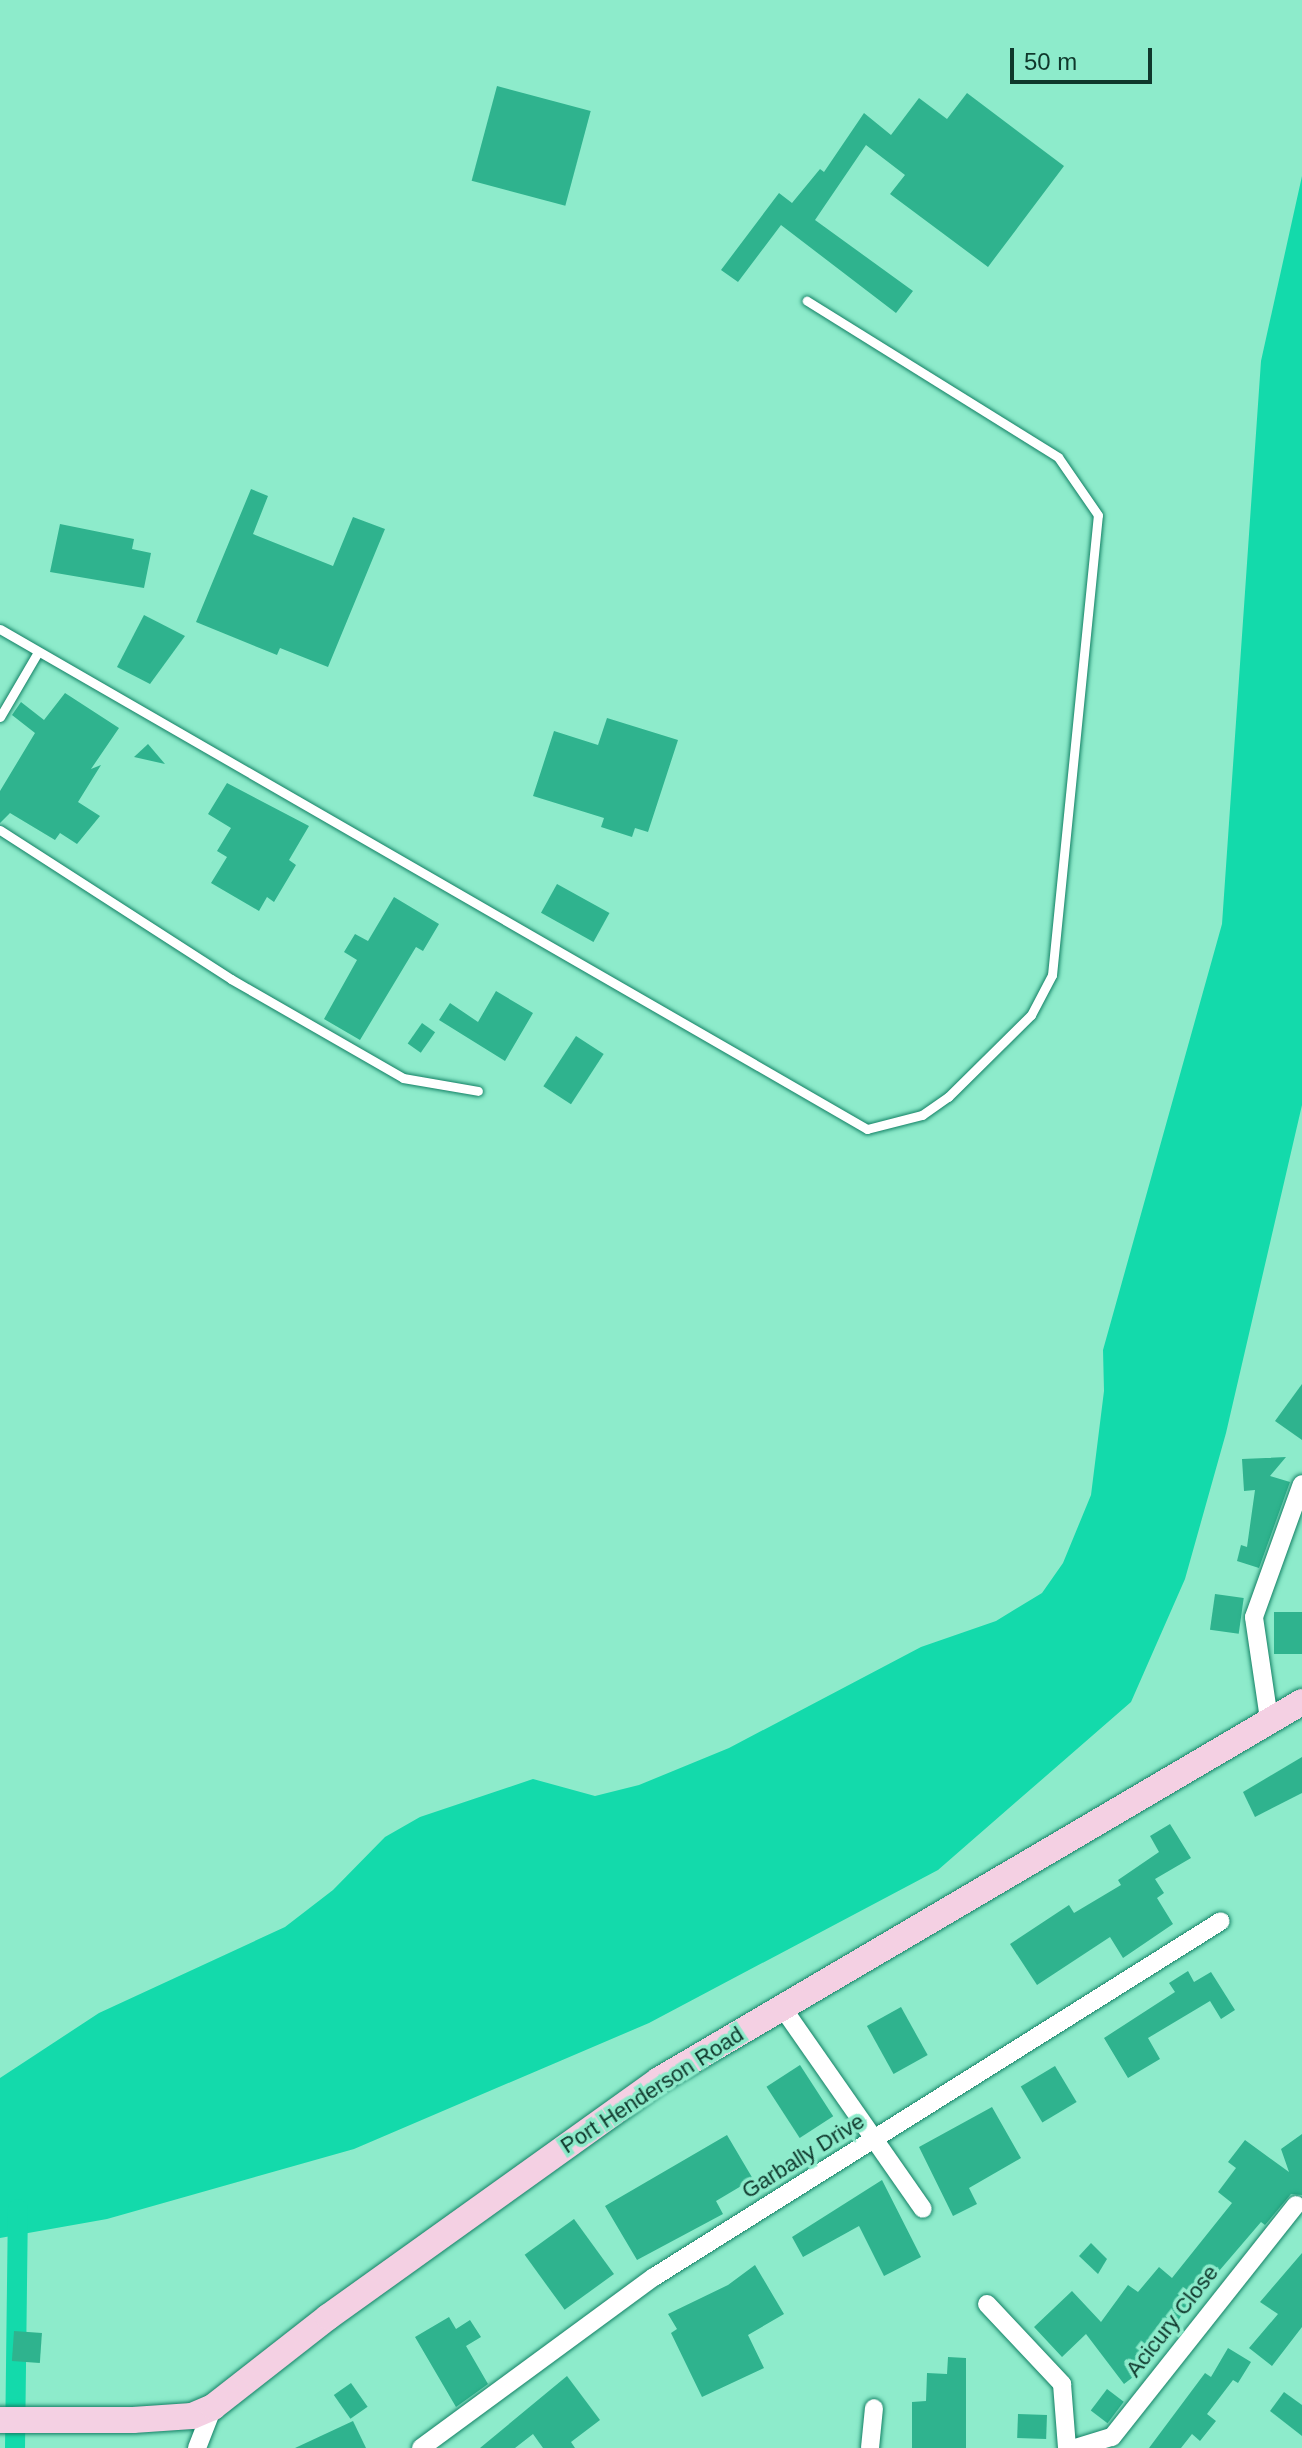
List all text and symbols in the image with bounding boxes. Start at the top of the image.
scale bar [1014,32,1156,82]
text: 50 m [1024,48,1077,75]
street label: Port Henderson Road [556,2021,748,2159]
street label: Garbally Drive [737,2108,869,2204]
street label: Acicury Close [1120,2260,1224,2382]

